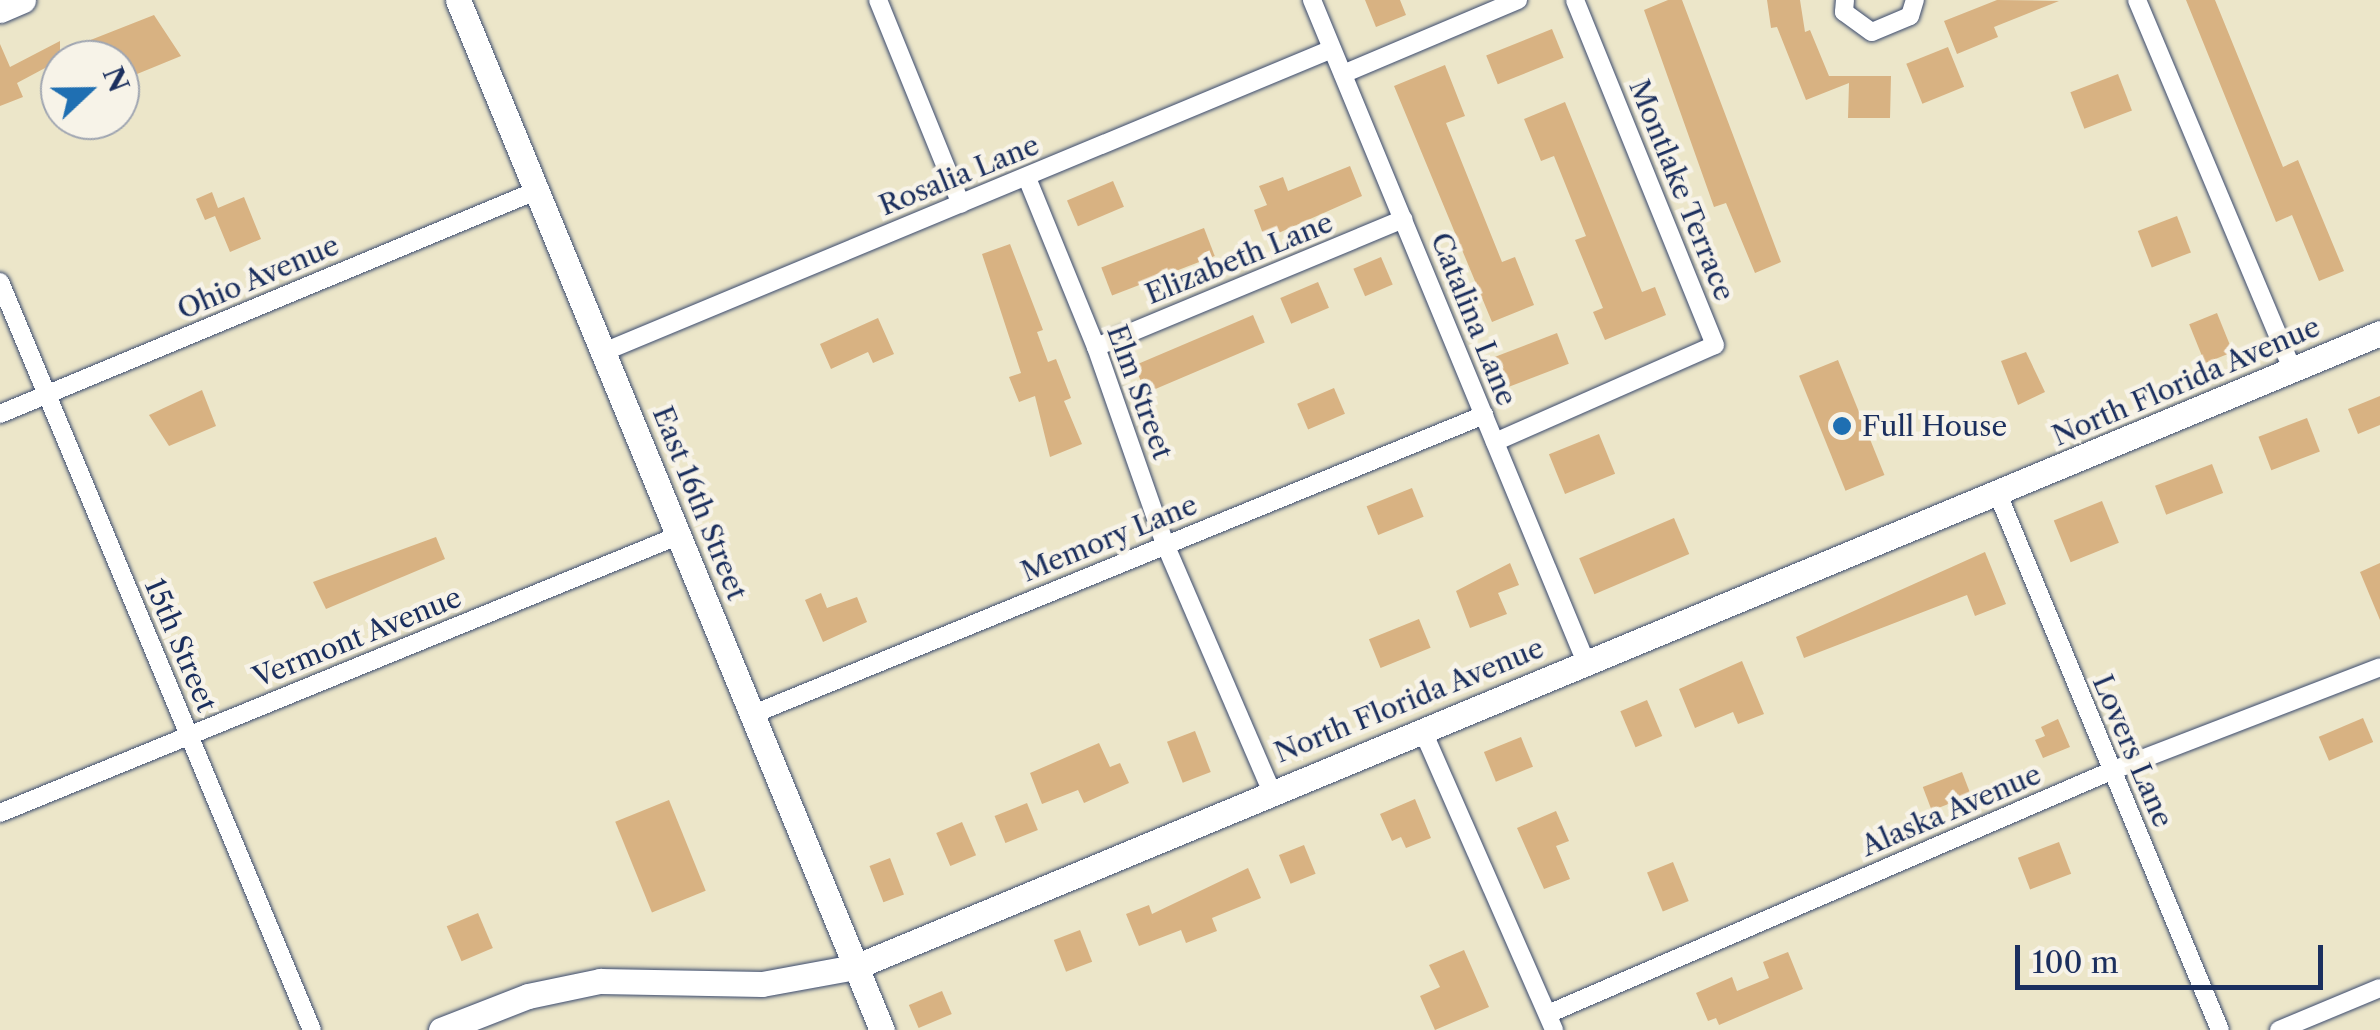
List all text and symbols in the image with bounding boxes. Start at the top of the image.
north arrow [40,40,140,140]
text: N [96,62,136,97]
street label: Montlake Terrace [1622,74,1742,306]
street label: Rosalia Lane [874,128,1044,222]
street label: Elizabeth Lane [1140,205,1338,311]
street label: Catalina Lane [1424,227,1524,411]
street label: Ohio Avenue [172,228,344,326]
street label: North Florida Avenue [2046,309,2326,453]
street label: Elm Street [1100,320,1180,464]
street label: East 16th Street [646,401,754,605]
place label: Full House [1862,409,2007,443]
marker: Full House [1831,415,1853,437]
street label: Memory Lane [1016,487,1202,589]
street label: 15th Street [138,573,224,717]
street label: Vermont Avenue [247,580,467,694]
street label: North Florida Avenue [1269,630,1549,770]
street label: Lovers Lane [2086,670,2180,832]
street label: Alaska Avenue [1855,757,2047,863]
scale bar [2020,925,2328,987]
text: 100 m [2032,944,2119,981]

